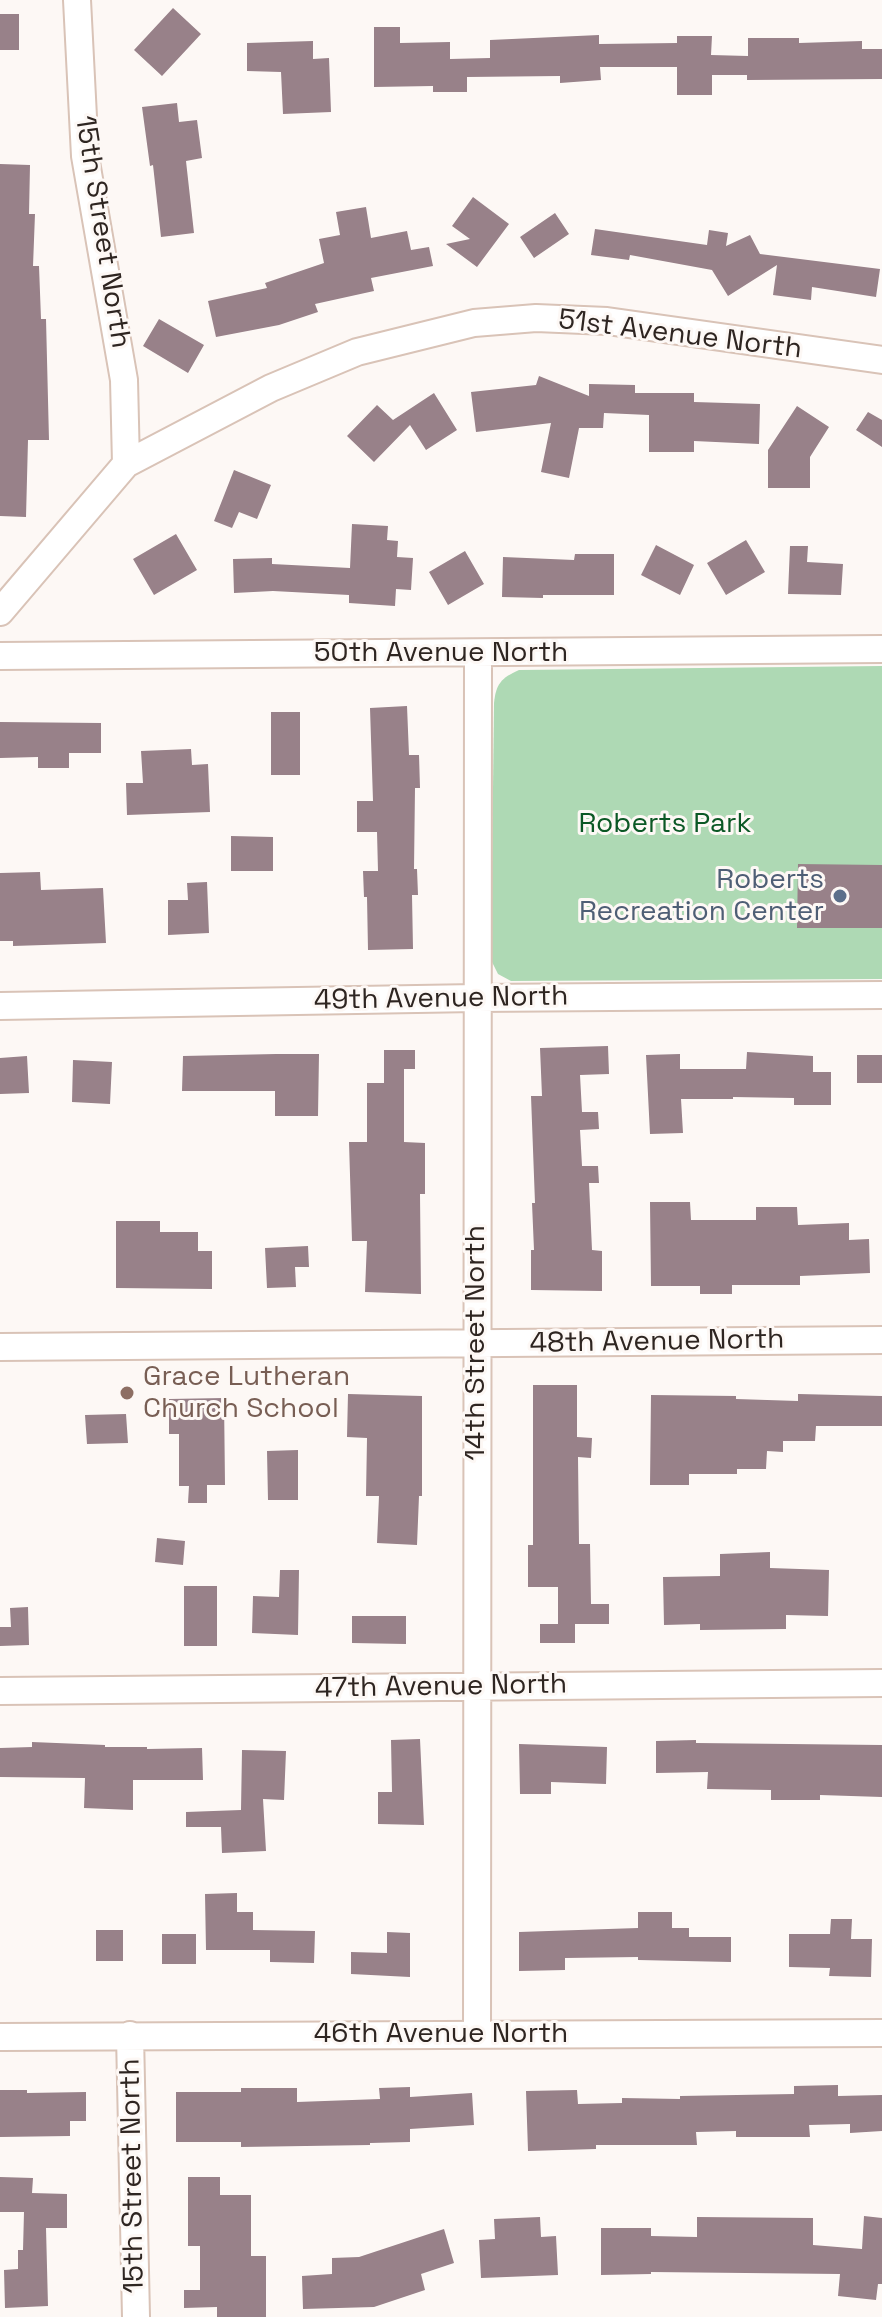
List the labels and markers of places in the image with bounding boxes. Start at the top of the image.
place label: Roberts Recreation Center [579,863,824,929]
marker: Roberts Recreation Center [831,887,849,905]
place label: Grace Lutheran Church School [143,1360,350,1426]
marker: Grace Lutheran Church School [118,1384,136,1402]

